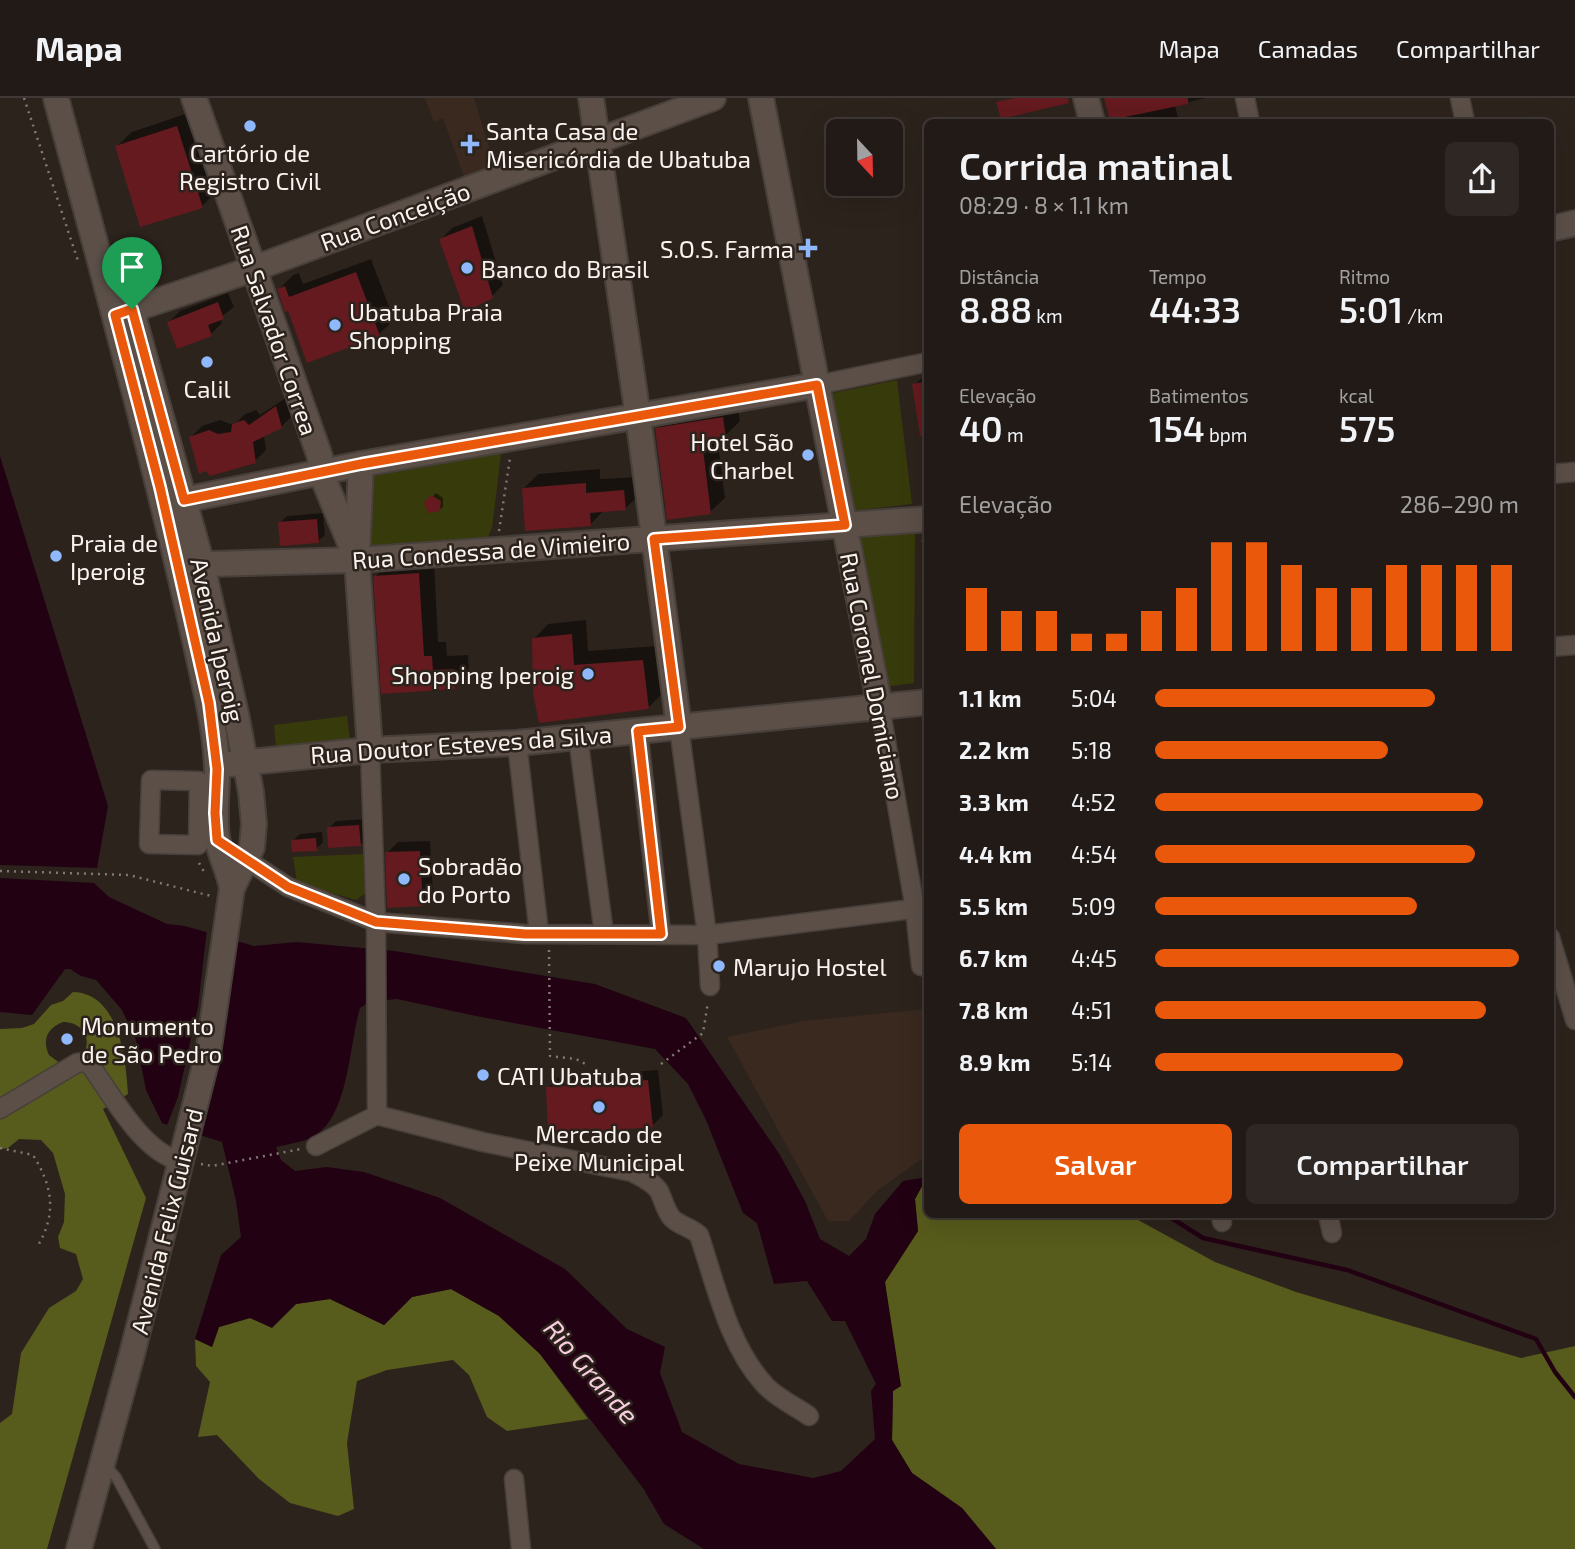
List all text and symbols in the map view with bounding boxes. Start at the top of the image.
text: Mapa [35,28,123,68]
text: Mapa [1158,34,1220,63]
text: Camadas [1258,34,1358,63]
text: Compartilhar [1396,34,1540,63]
place label: Santa Casa de Misericórdia de Ubatuba [486,116,751,173]
marker: Cartório de Registro Civil [242,118,258,134]
north arrow [826,119,903,196]
map controls [826,119,903,196]
marker: Santa Casa de Misericórdia de Ubatuba [460,134,480,154]
place label: Cartório de Registro Civil [179,138,321,195]
text: Corrida matinal [959,142,1232,188]
button: share [1445,142,1519,216]
street label: Rua Conceição [316,175,474,257]
text: 08:29 · 8 × 1.1 km [959,191,1129,219]
street label: Rua Salvador Correa [225,221,325,439]
place label: S.O.S. Farma [660,234,794,263]
pin [102,237,162,309]
marker: S.O.S. Farma [800,240,816,256]
icon: arrive [113,248,151,286]
place label: Banco do Brasil [481,254,649,283]
marker: Banco do Brasil [459,260,475,276]
text: Distância [959,265,1039,288]
text: Tempo [1149,265,1207,288]
text: Ritmo [1339,265,1390,288]
text: 8.88 [959,288,1032,330]
text: 44:33 [1149,288,1241,330]
text: 5:01 [1339,288,1403,330]
place label: Ubatuba Praia Shopping [349,297,503,354]
text: km [1032,304,1063,327]
text: /km [1403,304,1443,327]
marker: Ubatuba Praia Shopping [327,317,343,333]
marker: Calil [199,354,215,370]
place label: Calil [183,374,231,403]
text: Elevação [959,384,1036,407]
text: Batimentos [1149,384,1249,407]
text: kcal [1339,384,1374,407]
text: 40 [959,407,1003,449]
text: 154 [1149,407,1205,449]
text: 575 [1339,407,1395,449]
text: m [1003,423,1024,446]
text: bpm [1205,423,1247,446]
place label: Hotel São Charbel [690,427,794,484]
marker: Hotel São Charbel [800,447,816,463]
text: Elevação [959,490,1053,518]
text: 286–290 m [1400,490,1519,518]
street label: Rua Condessa de Vimieiro [351,526,631,574]
place label: Praia de Iperoig [70,528,158,585]
marker: Praia de Iperoig [48,548,64,564]
street label: Rua Coronel Domiciano [835,550,911,802]
street label: Avenida Iperoig [185,555,251,725]
place label: Shopping Iperoig [391,660,574,689]
marker: Shopping Iperoig [580,666,596,682]
text: 1.1 km [959,684,1022,712]
text: 5:04 [1071,684,1117,712]
street label: Rua Doutor Esteves da Silva [309,719,613,769]
text: 2.2 km [959,736,1029,764]
text: 5:18 [1071,736,1112,764]
text: 3.3 km [959,788,1029,816]
text: 4:52 [1071,788,1116,816]
text: 4.4 km [959,840,1032,868]
text: 4:54 [1071,840,1117,868]
place label: Sobradão do Porto [418,851,522,908]
marker: Sobradão do Porto [396,871,412,887]
text: 5.5 km [959,892,1028,920]
text: 5:09 [1071,892,1116,920]
text: 6.7 km [959,944,1028,972]
text: 4:45 [1071,944,1117,972]
place label: Marujo Hostel [733,952,887,981]
marker: Marujo Hostel [711,958,727,974]
text: 7.8 km [959,996,1028,1024]
text: 4:51 [1071,996,1112,1024]
place label: Monumento de São Pedro [81,1011,222,1068]
marker: Monumento de São Pedro [59,1031,75,1047]
text: 8.9 km [959,1048,1031,1076]
text: 5:14 [1071,1048,1112,1076]
place label: CATI Ubatuba [497,1061,642,1090]
marker: CATI Ubatuba [475,1067,491,1083]
marker: Mercado de Peixe Municipal [591,1099,607,1115]
street label: Avenida Felix Guisard [124,1105,208,1337]
place label: Mercado de Peixe Municipal [514,1119,684,1176]
button: Salvar [959,1124,1232,1204]
button: Compartilhar [1246,1124,1519,1204]
water label: Rio Grande [538,1313,646,1429]

